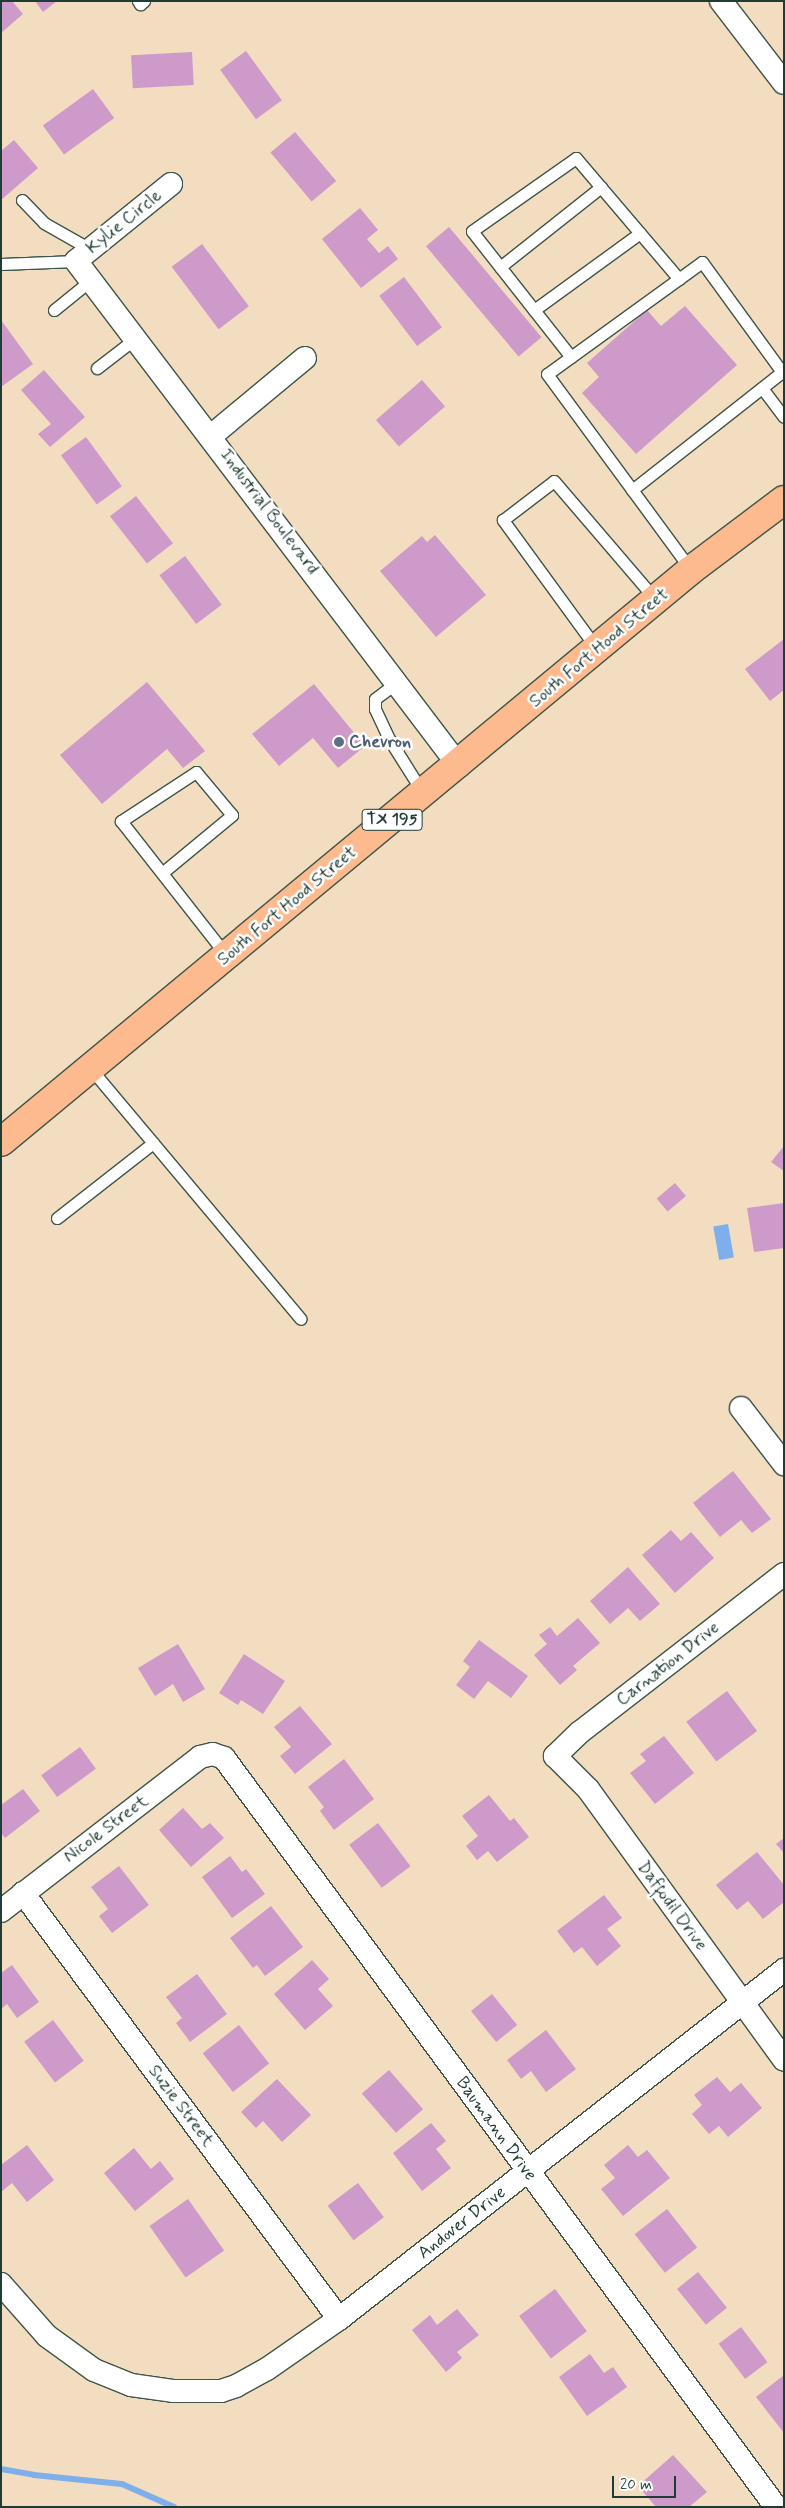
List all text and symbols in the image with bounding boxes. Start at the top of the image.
street label: Kylie Circle [82,185,166,259]
street label: Industrial Boulevard [216,447,322,577]
street label: South Fort Hood Street [526,584,672,712]
place label: Chevron [349,731,411,753]
marker: Chevron [333,736,345,748]
road number: TX 195 [361,806,423,834]
street label: South Fort Hood Street [214,842,360,970]
street label: Carnation Drive [613,1617,723,1711]
street label: Nicole Street [60,1790,152,1868]
street label: Daffodil Drive [633,1858,711,1954]
street label: Suzie Street [143,2061,219,2151]
street label: Baumann Drive [451,2073,541,2185]
street label: Andover Drive [414,2182,510,2264]
scale bar [615,2466,679,2498]
text: 20 m [620,2475,652,2495]

